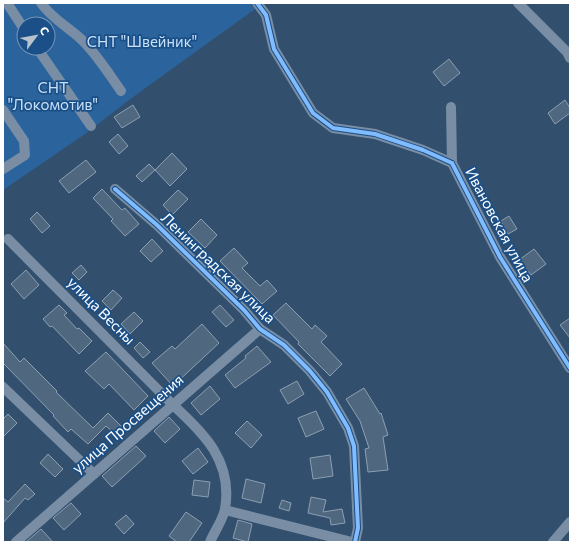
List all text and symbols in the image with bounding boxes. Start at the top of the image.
north arrow [16,16,56,56]
text: С [37,24,53,37]
park label: СНТ "Швейник" [87,32,197,50]
park label: СНТ "Локомотив" [8,78,98,113]
street label: Ивановская улица [462,164,538,285]
street label: Ленинградская улица [158,208,280,326]
street label: улица Весны [64,273,139,348]
street label: улица Просвещения [68,370,187,477]

